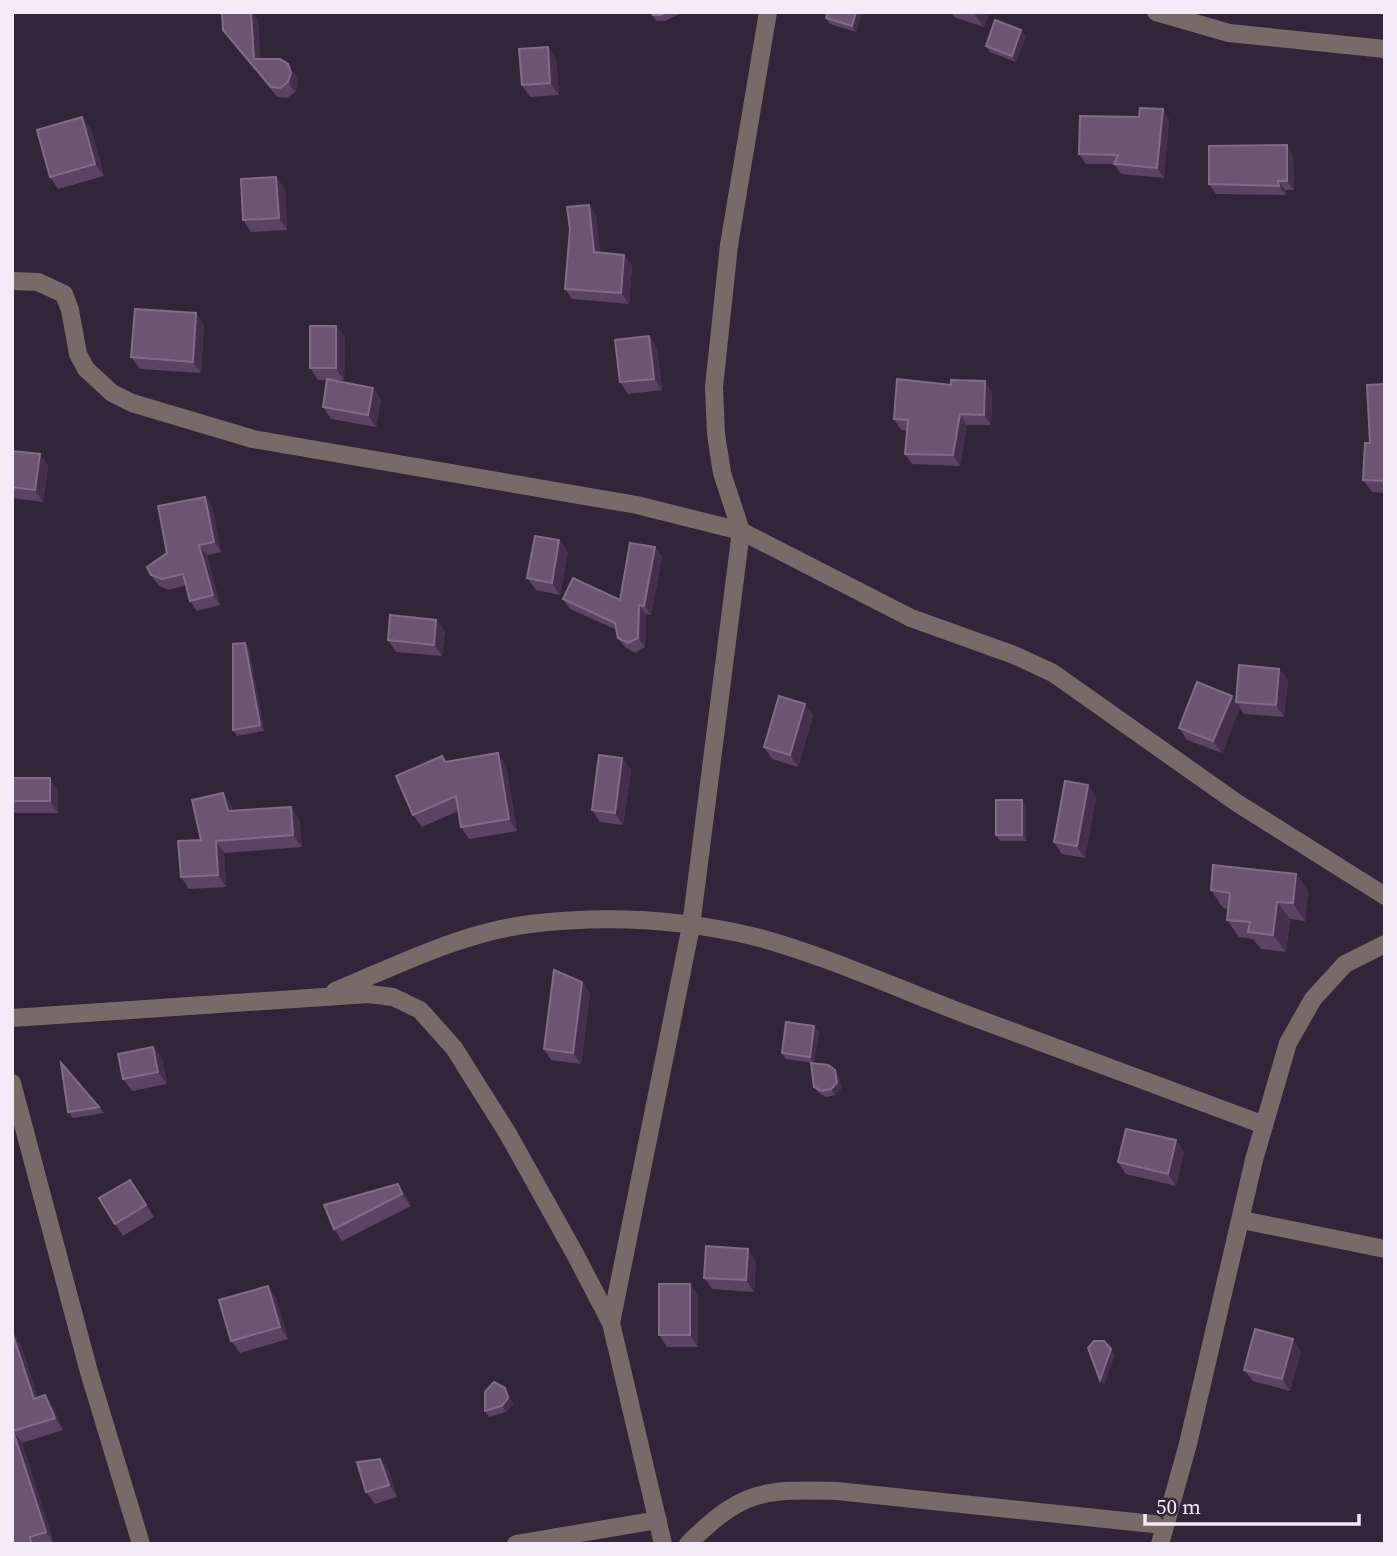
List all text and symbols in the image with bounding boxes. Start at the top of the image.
scale bar [1145,1482,1358,1526]
text: 50 m [1156,1492,1201,1521]

